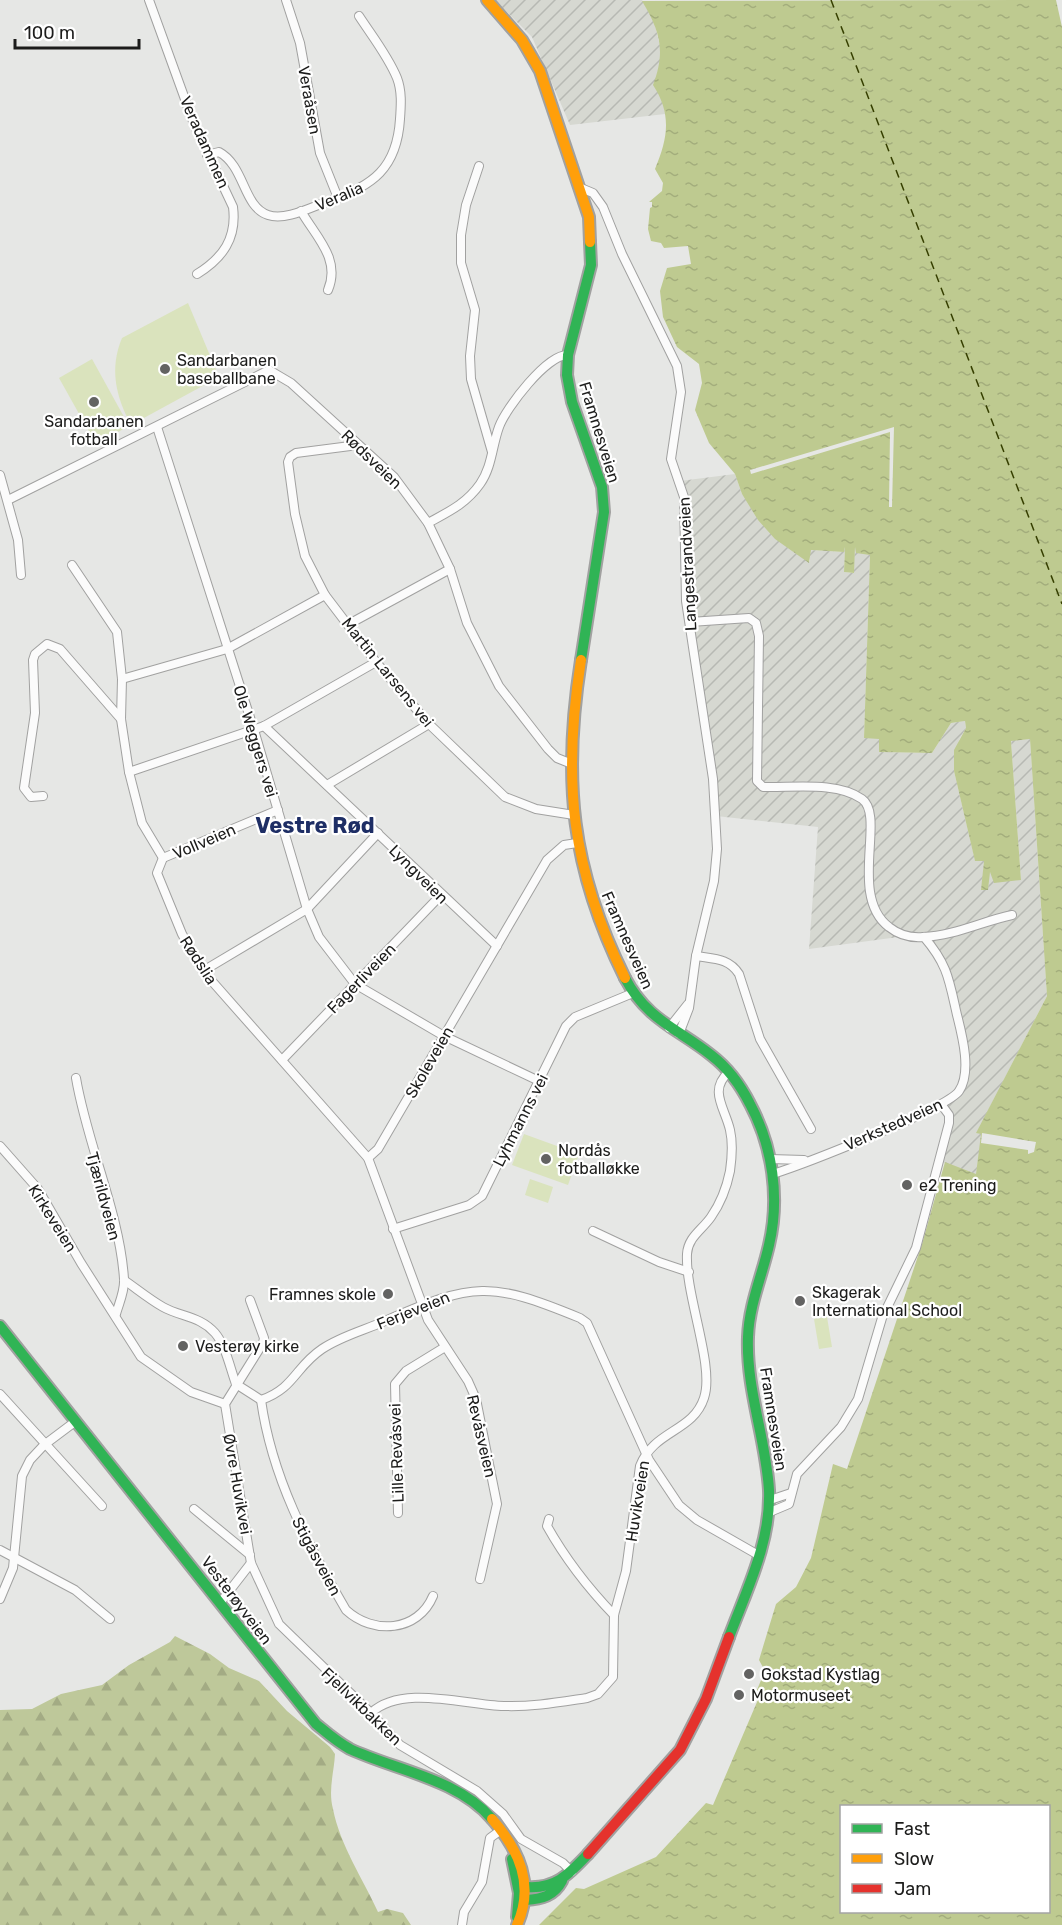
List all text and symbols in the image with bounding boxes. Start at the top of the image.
scale bar [15,12,140,50]
text: 100 m [24,22,75,44]
street label: Veraåsen [294,64,325,136]
street label: Veradammen [176,93,233,191]
street label: Veralia [312,178,366,215]
place label: Sandarbanen baseballbane [177,351,277,388]
marker: Sandarbanen baseballbane [158,362,172,376]
street label: Framnesveien [575,379,624,485]
marker: Sandarbanen fotball [87,395,101,409]
place label: Sandarbanen fotball [44,412,144,449]
street label: Rødsveien [337,426,406,493]
street label: Langestrandveien [674,496,701,632]
street label: Martin Larsens vei [338,614,438,731]
street label: Ole Weggers vei [229,683,282,799]
district label: Vestre Rød [255,812,375,839]
street label: Vollveien [170,820,239,863]
street label: Lyngveien [385,841,452,908]
street label: Framnesveien [598,889,658,992]
street label: Rødslia [176,933,221,988]
street label: Fagerliveien [323,939,400,1017]
street label: Skoleveien [401,1023,458,1101]
street label: Lyhmanns vei [489,1071,552,1170]
street label: Verkstedveien [841,1094,945,1155]
place label: Nordås fotballøkke [558,1141,640,1178]
street label: Tjærildveien [83,1150,124,1242]
marker: Nordås fotballøkke [539,1152,553,1166]
place label: e2 Trening [919,1176,997,1195]
marker: e2 Trening [900,1178,914,1192]
street label: Kirkeveien [24,1181,81,1256]
place label: Skagerak International School [812,1283,962,1320]
place label: Framnes skole [269,1285,376,1304]
street label: Ferjeveien [374,1287,452,1334]
marker: Framnes skole [381,1287,395,1301]
marker: Skagerak International School [793,1294,807,1308]
place label: Vesterøy kirke [195,1337,299,1356]
marker: Vesterøy kirke [176,1339,190,1353]
street label: Framnesveien [756,1366,791,1472]
street label: Revåsveien [463,1393,500,1479]
street label: Lille Revåsvei [385,1403,408,1503]
street label: Øvre Huvikvei [219,1432,256,1536]
street label: Huvikveien [622,1459,653,1543]
street label: Stigåsveien [288,1514,345,1599]
street label: Vesterøyveien [197,1552,276,1648]
street label: Fjellvikbakken [318,1663,406,1749]
place label: Gokstad Kystlag [761,1665,880,1684]
marker: Gokstad Kystlag [742,1667,756,1681]
place label: Motormuseet [751,1686,850,1705]
marker: Motormuseet [732,1688,746,1702]
legend [840,1805,1050,1913]
text: Fast [894,1818,930,1840]
text: Slow [894,1848,934,1870]
text: Jam [894,1878,931,1900]

